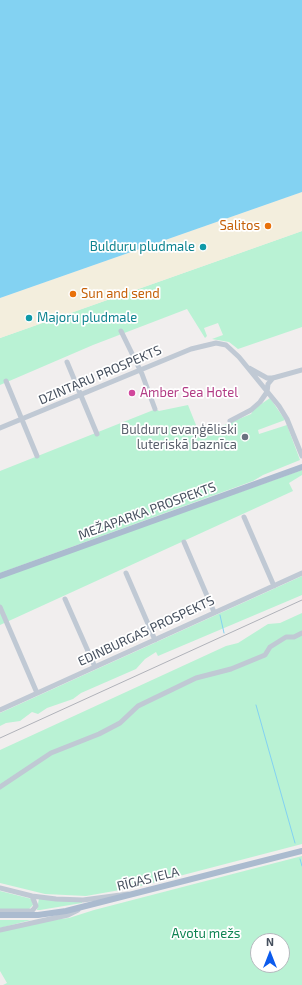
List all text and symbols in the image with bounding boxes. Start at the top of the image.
place label: Salitos [220,218,260,234]
marker: Salitos [263,221,273,231]
place label: Bulduru pludmale [90,239,195,255]
marker: Bulduru pludmale [198,242,208,252]
place label: Sun and send [81,286,160,302]
marker: Sun and send [68,289,78,299]
place label: Majoru pludmale [37,310,137,326]
marker: Majoru pludmale [24,313,34,323]
street label: DZINTARU PROSPEKTS [36,342,164,408]
place label: Amber Sea Hotel [140,385,238,401]
marker: Amber Sea Hotel [127,388,137,398]
place label: Bulduru evaņģēliski luteriskā baznīca [121,422,237,453]
marker: Bulduru evaņģēliski luteriskā baznīca [240,432,250,442]
street label: MEŽAPARKA PROSPEKTS [76,479,218,543]
street label: EDINBURGAS PROSPEKTS [75,592,217,670]
street label: RĪGAS IELA [115,864,181,894]
park label: Avotu mežs [172,926,240,942]
north arrow [250,933,290,973]
text: N [266,935,274,948]

